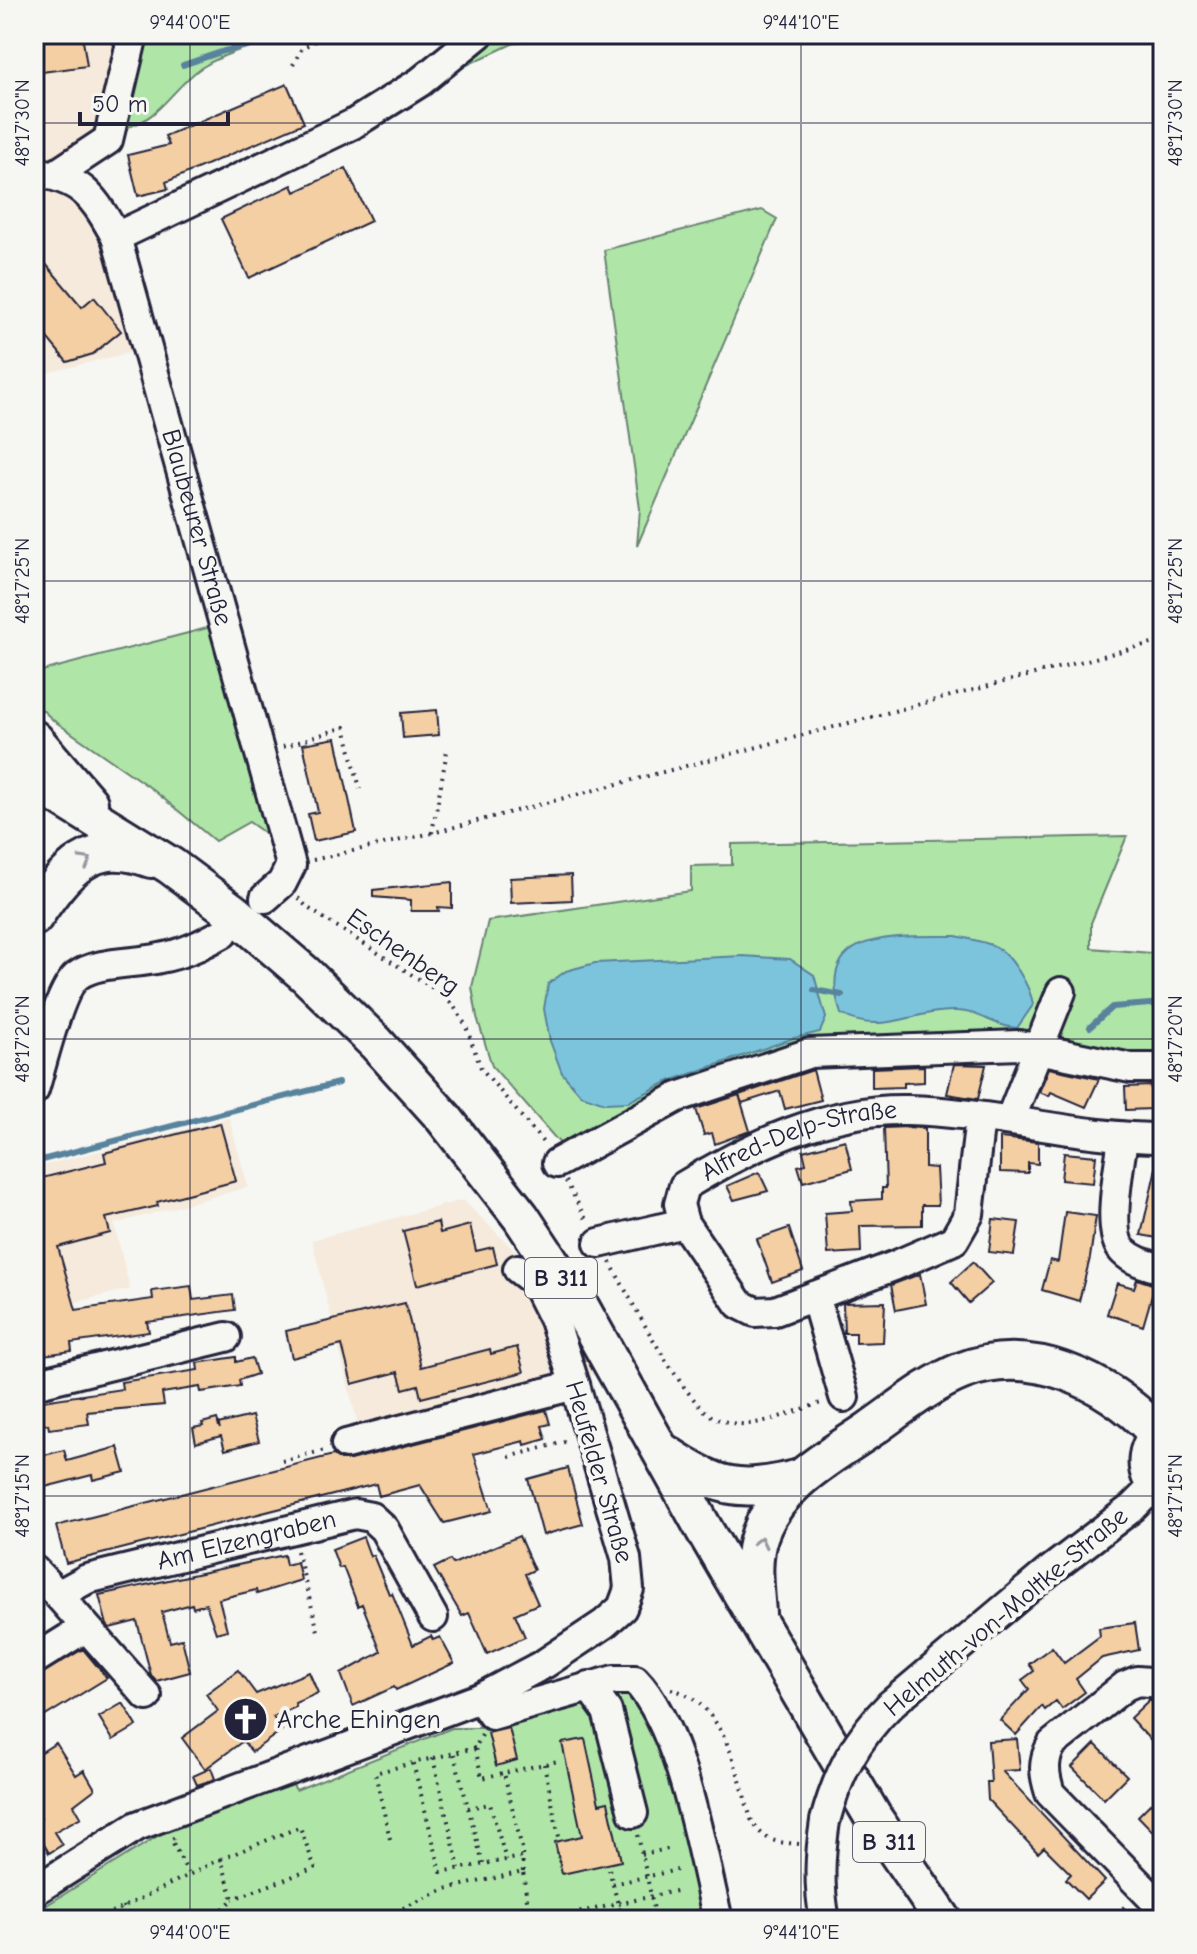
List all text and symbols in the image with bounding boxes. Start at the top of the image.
text: 9°44'00"E [150,11,230,34]
text: 9°44'10"E [763,11,839,34]
scale bar [80,76,228,126]
text: 48°17'30"N [11,79,34,167]
text: 48°17'30"N [1164,79,1187,167]
text: 50 m [92,90,148,118]
street label: Blaubeurer Straße [155,426,239,629]
text: 48°17'25"N [11,538,34,624]
text: 48°17'25"N [1164,538,1187,624]
one-way arrow [77,855,92,871]
street label: Eschenberg [341,902,465,1002]
text: 48°17'20"N [11,995,34,1083]
text: 48°17'20"N [1164,995,1187,1083]
street label: Alfred-Delp-Straße [696,1095,898,1188]
road number: B 311 [525,1258,597,1298]
street label: Heufelder Straße [559,1377,639,1567]
text: 48°17'15"N [11,1454,34,1538]
text: 48°17'15"N [1164,1454,1187,1538]
street label: Helmuth-von-Moltke-Straße [878,1501,1134,1723]
street label: Am Elzengraben [154,1504,339,1576]
one-way arrow [751,1536,768,1550]
church icon: Arche Ehingen [222,1696,270,1744]
place label: Arche Ehingen [277,1705,441,1735]
road number: B 311 [853,1822,925,1862]
text: 9°44'00"E [150,1921,230,1944]
text: 9°44'10"E [763,1921,839,1944]

